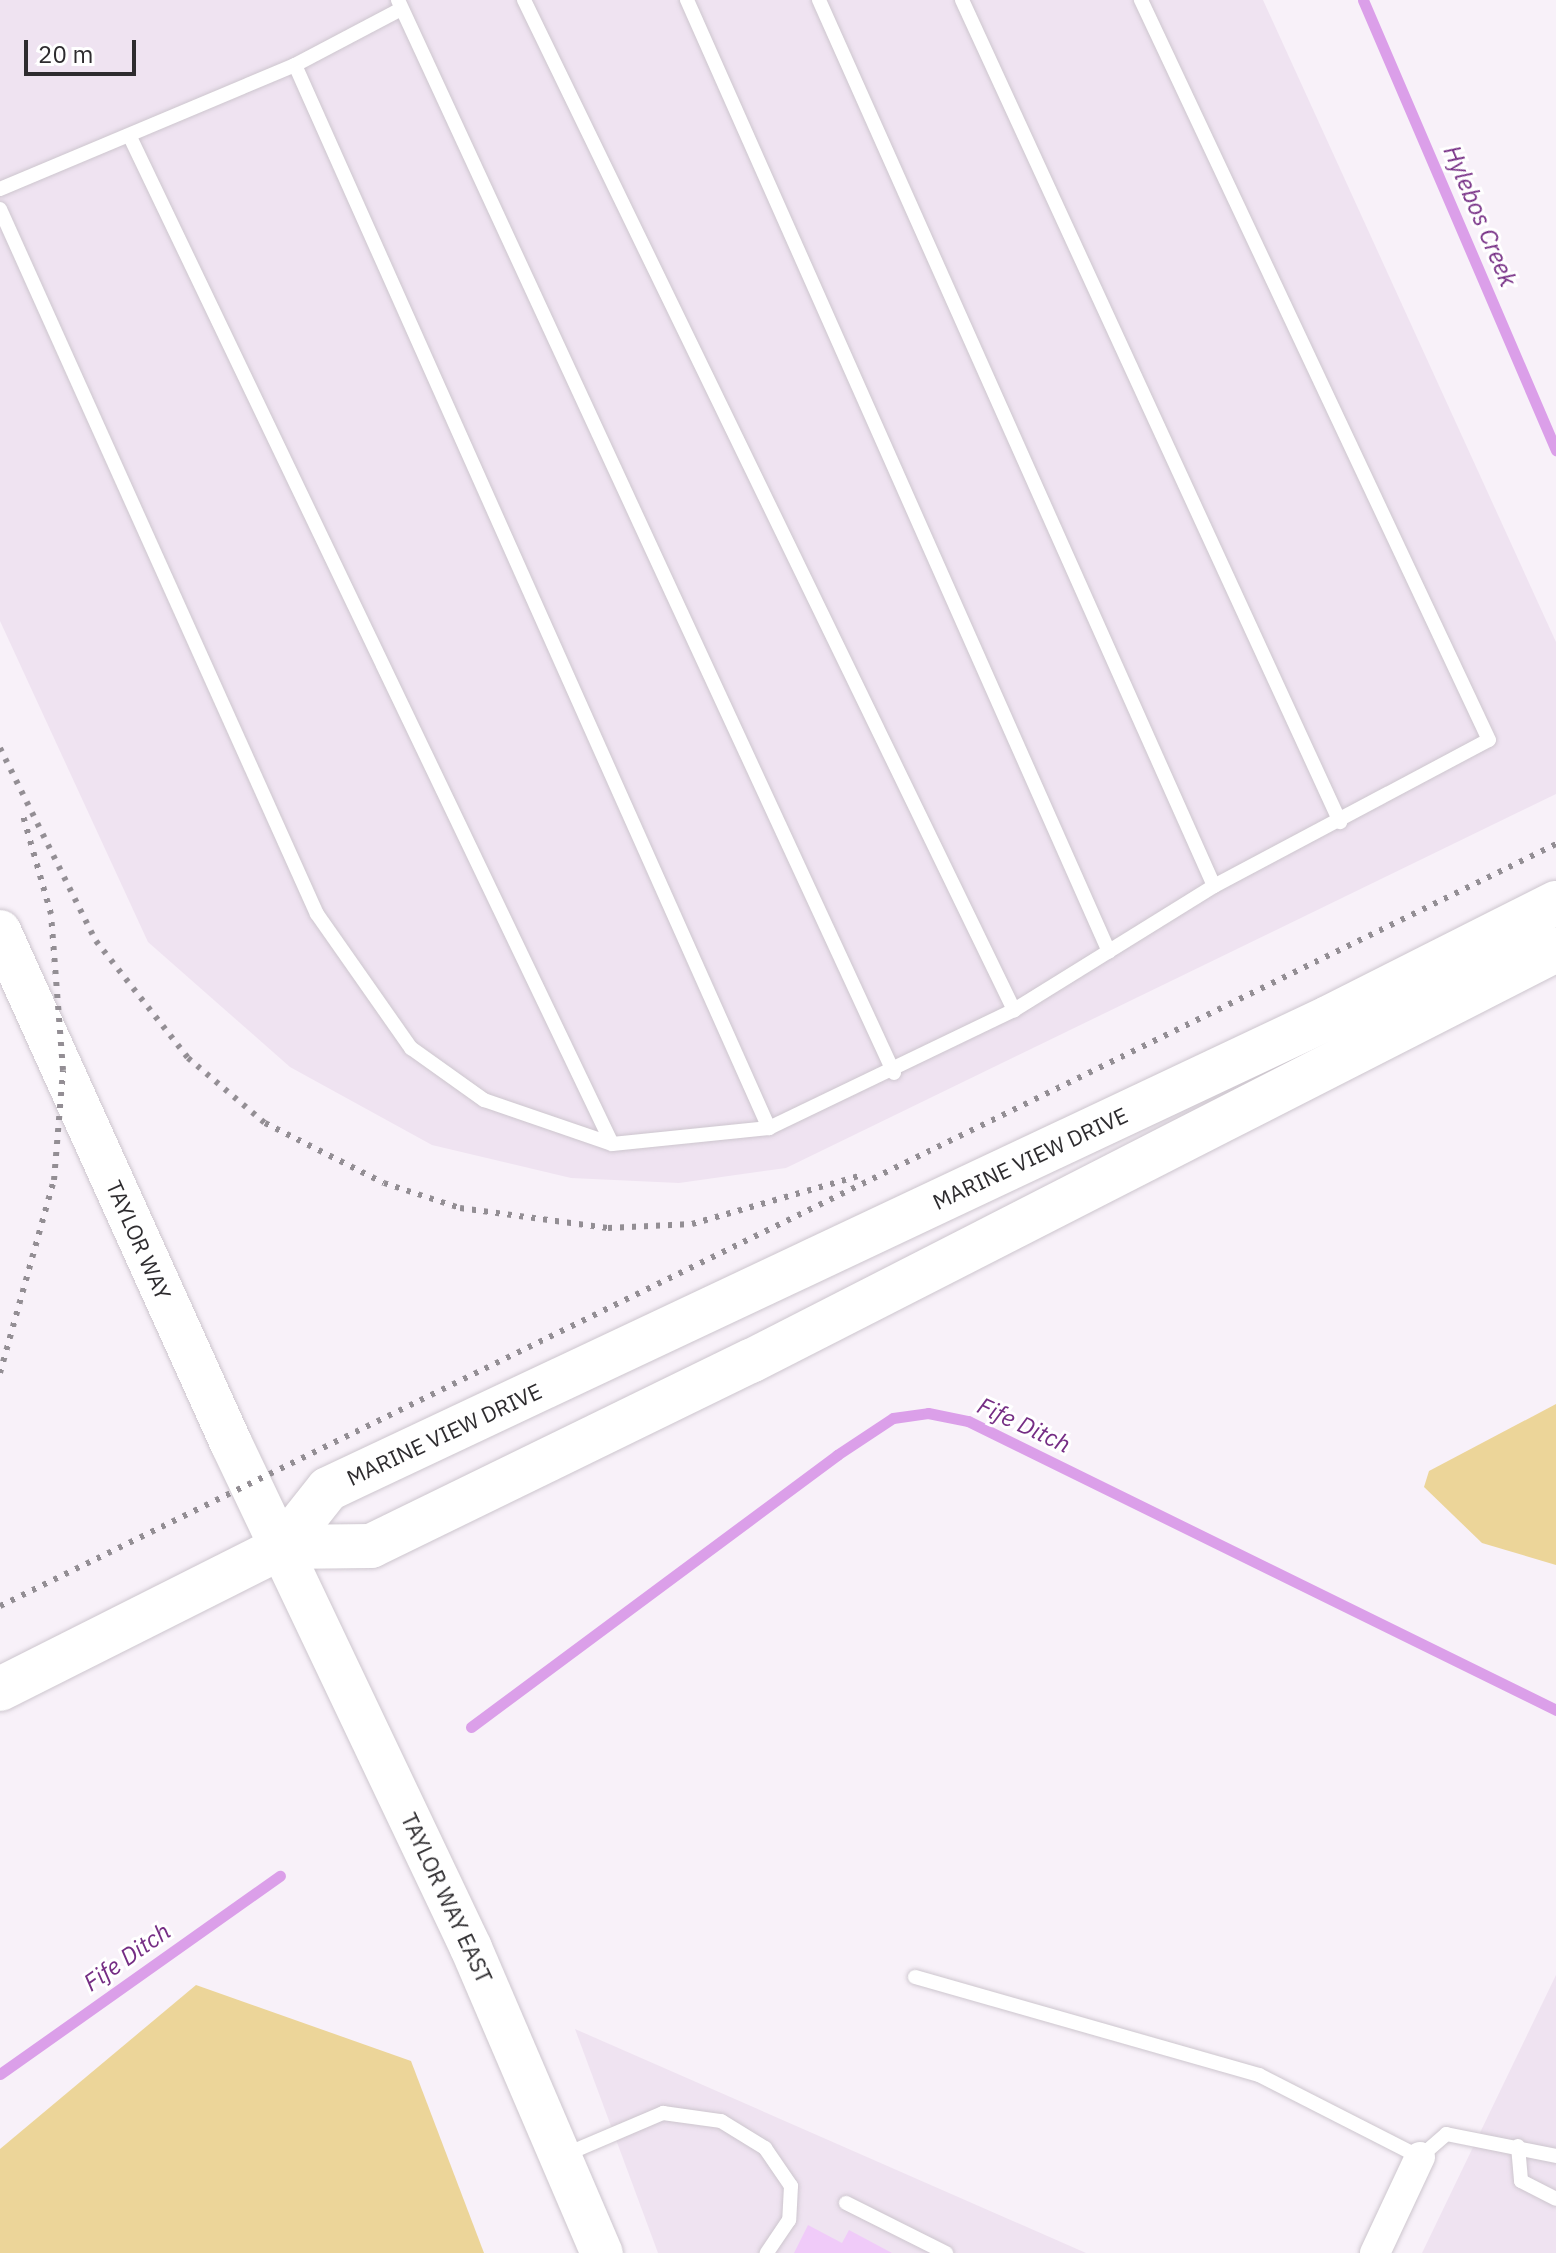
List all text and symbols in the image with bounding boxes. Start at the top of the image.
scale bar [28,24,140,74]
text: 20 m [38,38,93,70]
water label: Hylebos Creek [1437,141,1523,291]
street label: MARINE VIEW DRIVE [928,1101,1132,1215]
street label: TAYLOR WAY [101,1176,177,1304]
street label: MARINE VIEW DRIVE [342,1377,546,1491]
water label: Fife Ditch [973,1391,1075,1459]
street label: TAYLOR WAY EAST [396,1809,498,1987]
water label: Fife Ditch [78,1917,176,1997]

